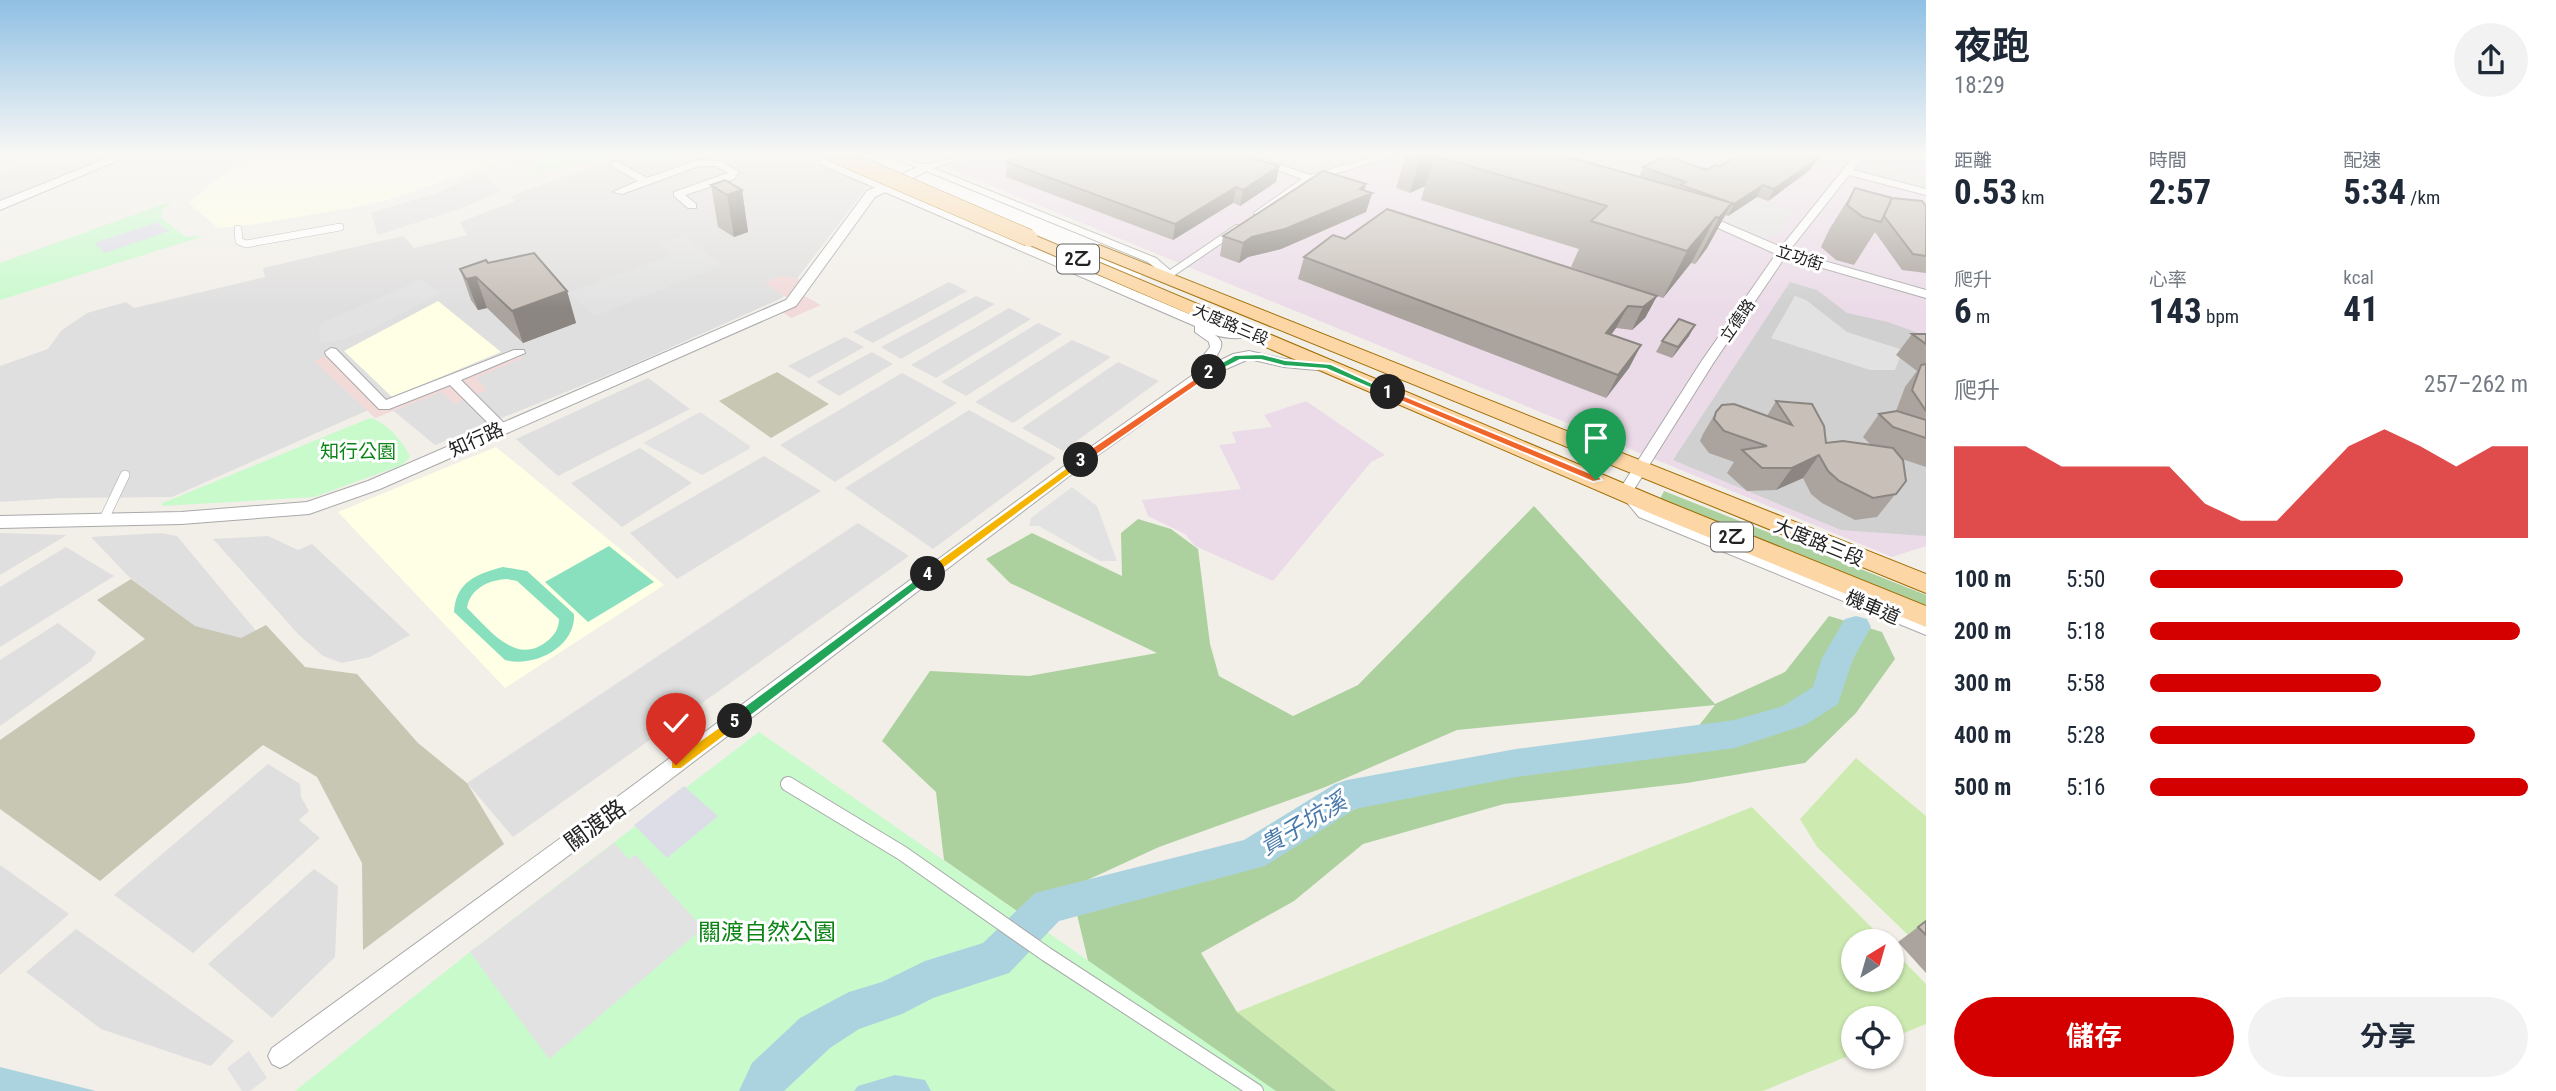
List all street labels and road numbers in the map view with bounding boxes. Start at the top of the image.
street label: 立功街 [1774,241,1826,274]
road number: 2乙 [1057,244,1099,274]
street label: 立德路 [1716,295,1759,345]
street label: 大度路三段 [1190,300,1271,349]
street label: 知行路 [445,417,507,462]
street label: 大度路三段 [1770,514,1867,571]
road number: 2乙 [1711,522,1753,552]
street label: 機車道 [1842,586,1904,629]
street label: 關渡路 [559,794,631,857]

